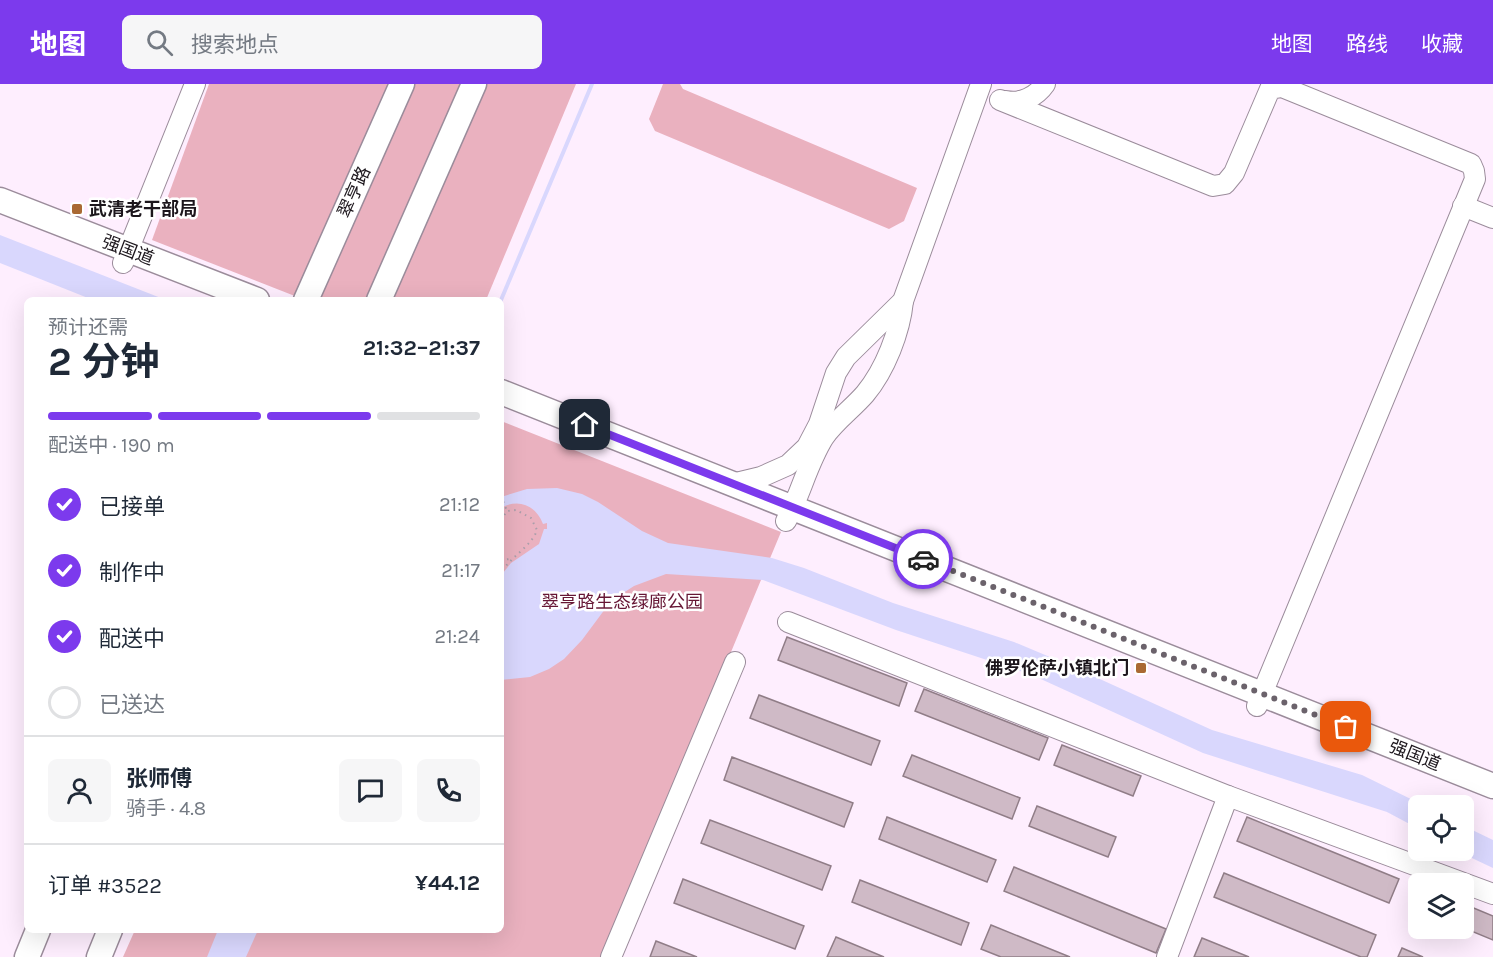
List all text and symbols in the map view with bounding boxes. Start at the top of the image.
search box [122,15,542,69]
icon: search [143,26,176,59]
text: 地图 [30,28,86,61]
text: 搜索地点 [191,32,279,58]
text: 地图 [1271,32,1313,56]
text: 路线 [1346,32,1388,56]
text: 收藏 [1421,32,1463,56]
street label: 翠亨路 [333,163,375,221]
place label: 武清老干部局 [89,198,197,220]
marker: 武清老干部局 [70,202,84,216]
street label: 强国道 [99,230,157,270]
text: 预计还需 [48,316,128,339]
text: 21:32–21:37 [363,335,480,361]
text: 2 分钟 [48,339,159,385]
pin [559,399,610,450]
icon: home [568,408,601,441]
text: 配送中 · 190 m [48,434,175,457]
icon: check [48,488,81,521]
text: 21:12 [439,493,480,516]
text: 已接单 [99,494,165,520]
courier [893,529,953,589]
icon: car [907,543,940,576]
icon: check [48,554,81,587]
text: 21:17 [441,559,480,582]
text: 制作中 [99,560,165,586]
park label: 翠亨路生态绿廊公园 [541,591,703,613]
icon: check [48,620,81,653]
text: 21:24 [434,625,480,648]
text: 配送中 [99,626,165,652]
place label: 佛罗伦萨小镇北门 [985,657,1129,679]
marker: 佛罗伦萨小镇北门 [1134,661,1148,675]
text: 已送达 [99,692,165,718]
pin [1320,701,1371,752]
icon: bag [1329,710,1362,743]
street label: 强国道 [1386,735,1444,775]
button: person [48,759,111,822]
button: chat [339,759,402,822]
button: phone [417,759,480,822]
text: 张师傅 [126,766,192,792]
map controls [1408,795,1474,939]
button: locate [1408,795,1474,861]
text: 骑手 · 4.8 [126,797,206,820]
text: ¥44.12 [415,870,480,896]
text: 订单 #3522 [48,873,162,899]
button: layers [1408,873,1474,939]

